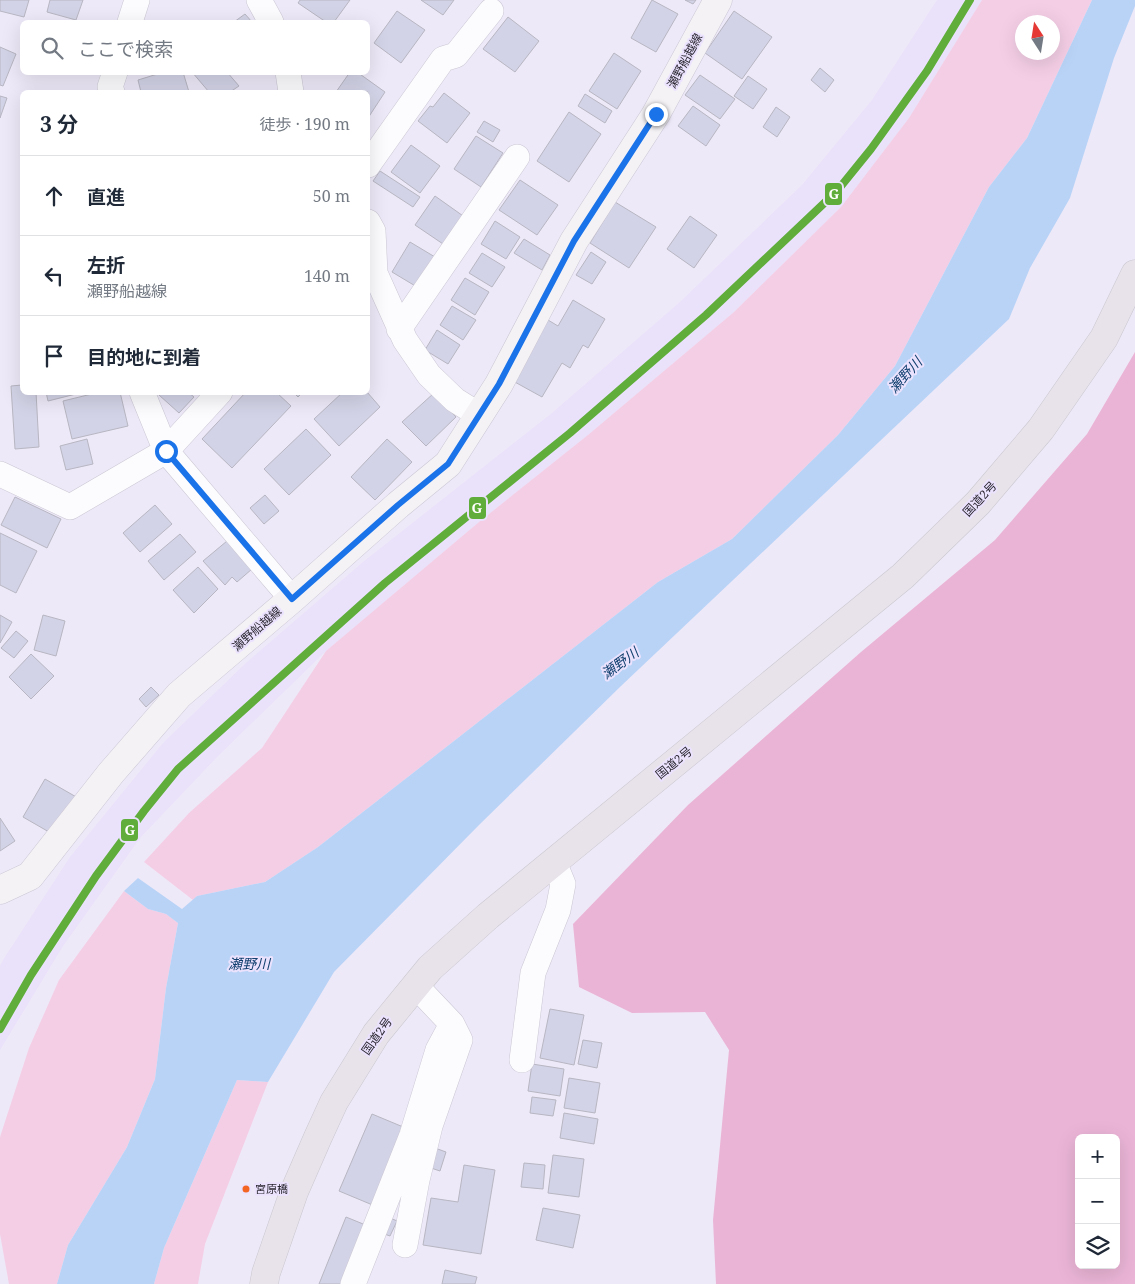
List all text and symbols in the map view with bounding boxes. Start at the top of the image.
north arrow [1015,15,1060,60]
search box [20,20,370,75]
street label: 瀬野船越線 [663,30,706,91]
icon: search [38,34,66,62]
text: ここで検索 [78,36,173,62]
route end [645,103,668,126]
text: 3 分 [40,110,78,138]
text: 徒歩 · 190 m [260,113,350,135]
icon: ahead [40,182,68,210]
line badge: G [824,182,843,206]
text: 直進 [87,184,125,210]
text: G [829,184,840,203]
text: 50 m [313,185,350,207]
text: 左折 [87,252,125,278]
icon: left [40,262,68,290]
text: 140 m [304,265,350,287]
text: 瀬野船越線 [87,280,167,302]
icon: arrive [40,342,68,370]
text: 目的地に到着 [87,344,201,370]
water label: 瀬野川 [884,351,927,397]
route start [155,440,178,463]
street label: 国道2号 [959,477,1000,520]
line badge: G [468,496,487,520]
text: G [472,498,483,517]
street label: 瀬野船越線 [228,603,285,655]
water label: 瀬野川 [597,641,644,683]
street label: 国道2号 [652,743,696,783]
line badge: G [120,818,139,842]
text: G [125,820,136,839]
water label: 瀬野川 [228,954,272,973]
street label: 国道2号 [357,1013,396,1058]
map controls [1075,1134,1120,1269]
button: + [1075,1134,1120,1179]
button: − [1075,1179,1120,1224]
place label: 宮原橋 [255,1181,288,1196]
marker: 宮原橋 [241,1184,251,1194]
button: layers [1075,1224,1120,1269]

